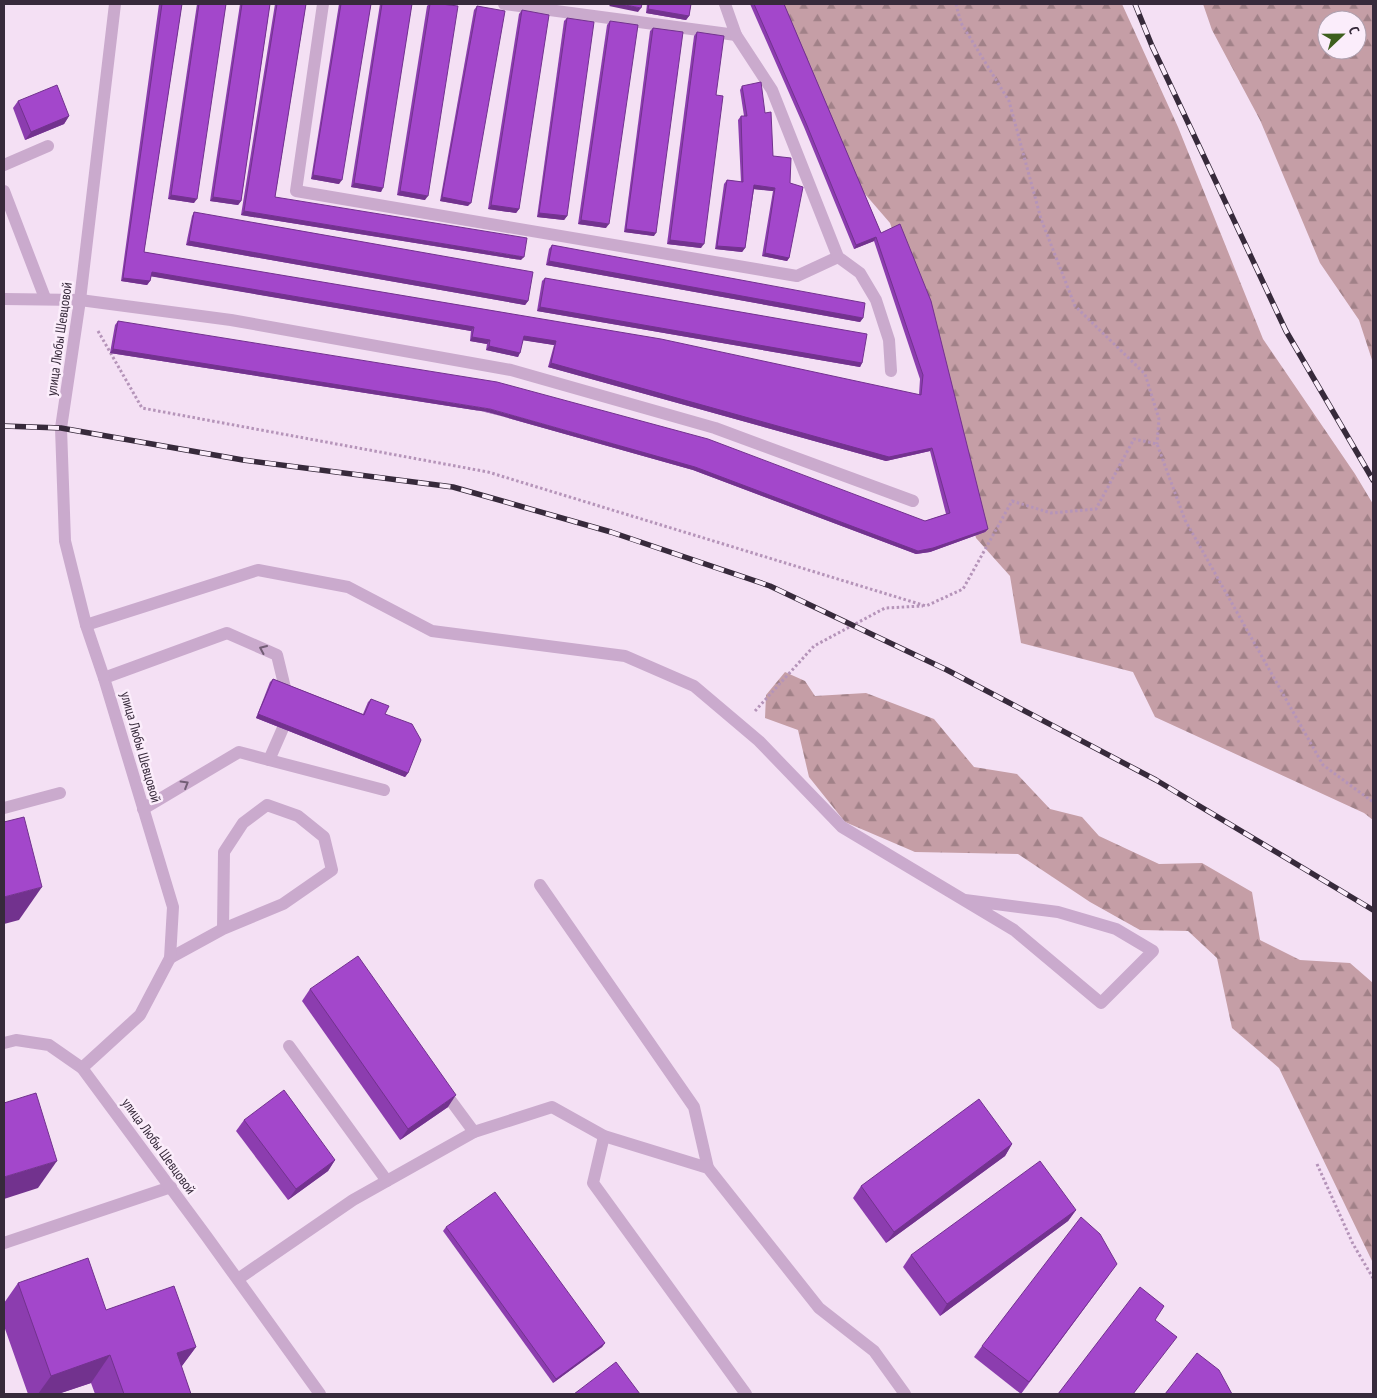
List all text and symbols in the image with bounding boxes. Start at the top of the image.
north arrow [1317,10,1367,60]
text: С [1345,24,1364,37]
street label: улица Любы Шевцовой [42,281,76,397]
one-way arrow [259,645,268,656]
street label: улица Любы Шевцовой [117,689,165,805]
one-way arrow [180,781,189,790]
street label: улица Любы Шевцовой [118,1094,200,1198]

